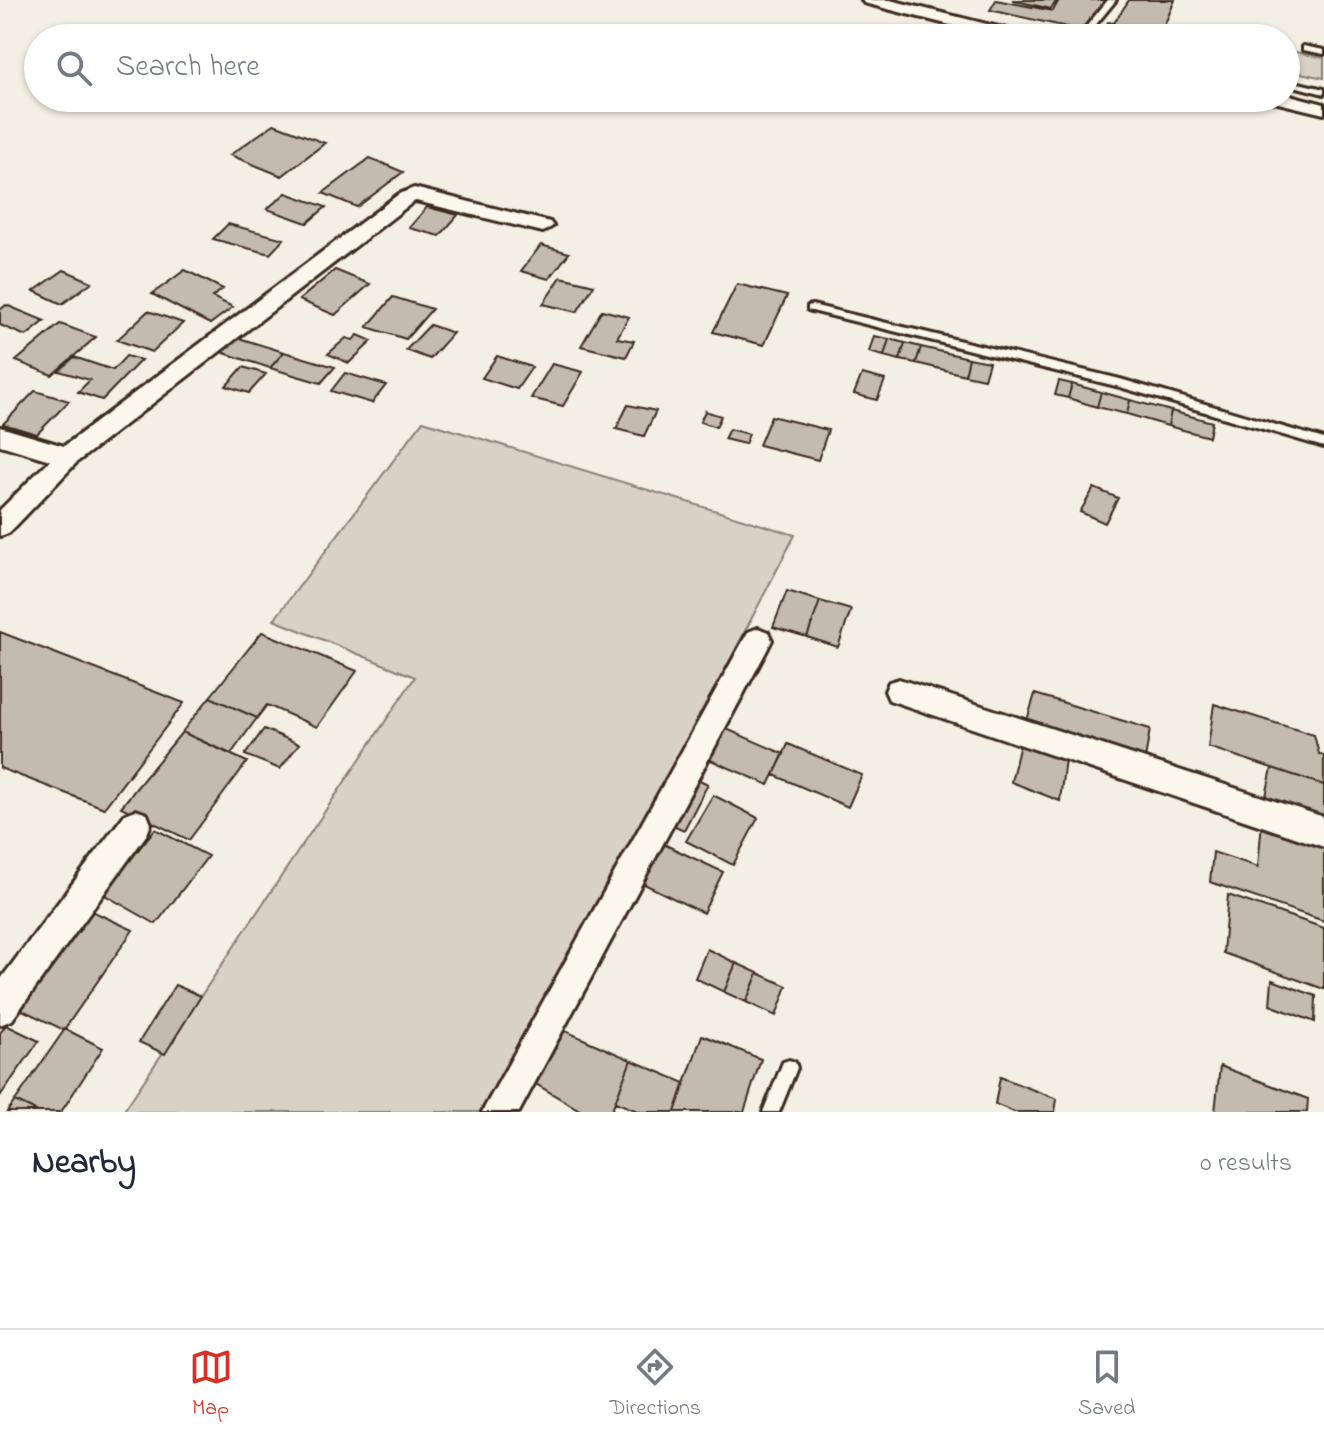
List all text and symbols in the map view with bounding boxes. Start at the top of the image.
search box [24,24,1300,112]
icon: search [52,46,96,90]
text: Search here [116,46,260,90]
text: Nearby [32,1139,136,1189]
text: 0 results [1200,1145,1292,1183]
tab: Map [189,1345,233,1425]
tab: Directions [610,1345,701,1425]
tab: Saved [1078,1345,1135,1425]

